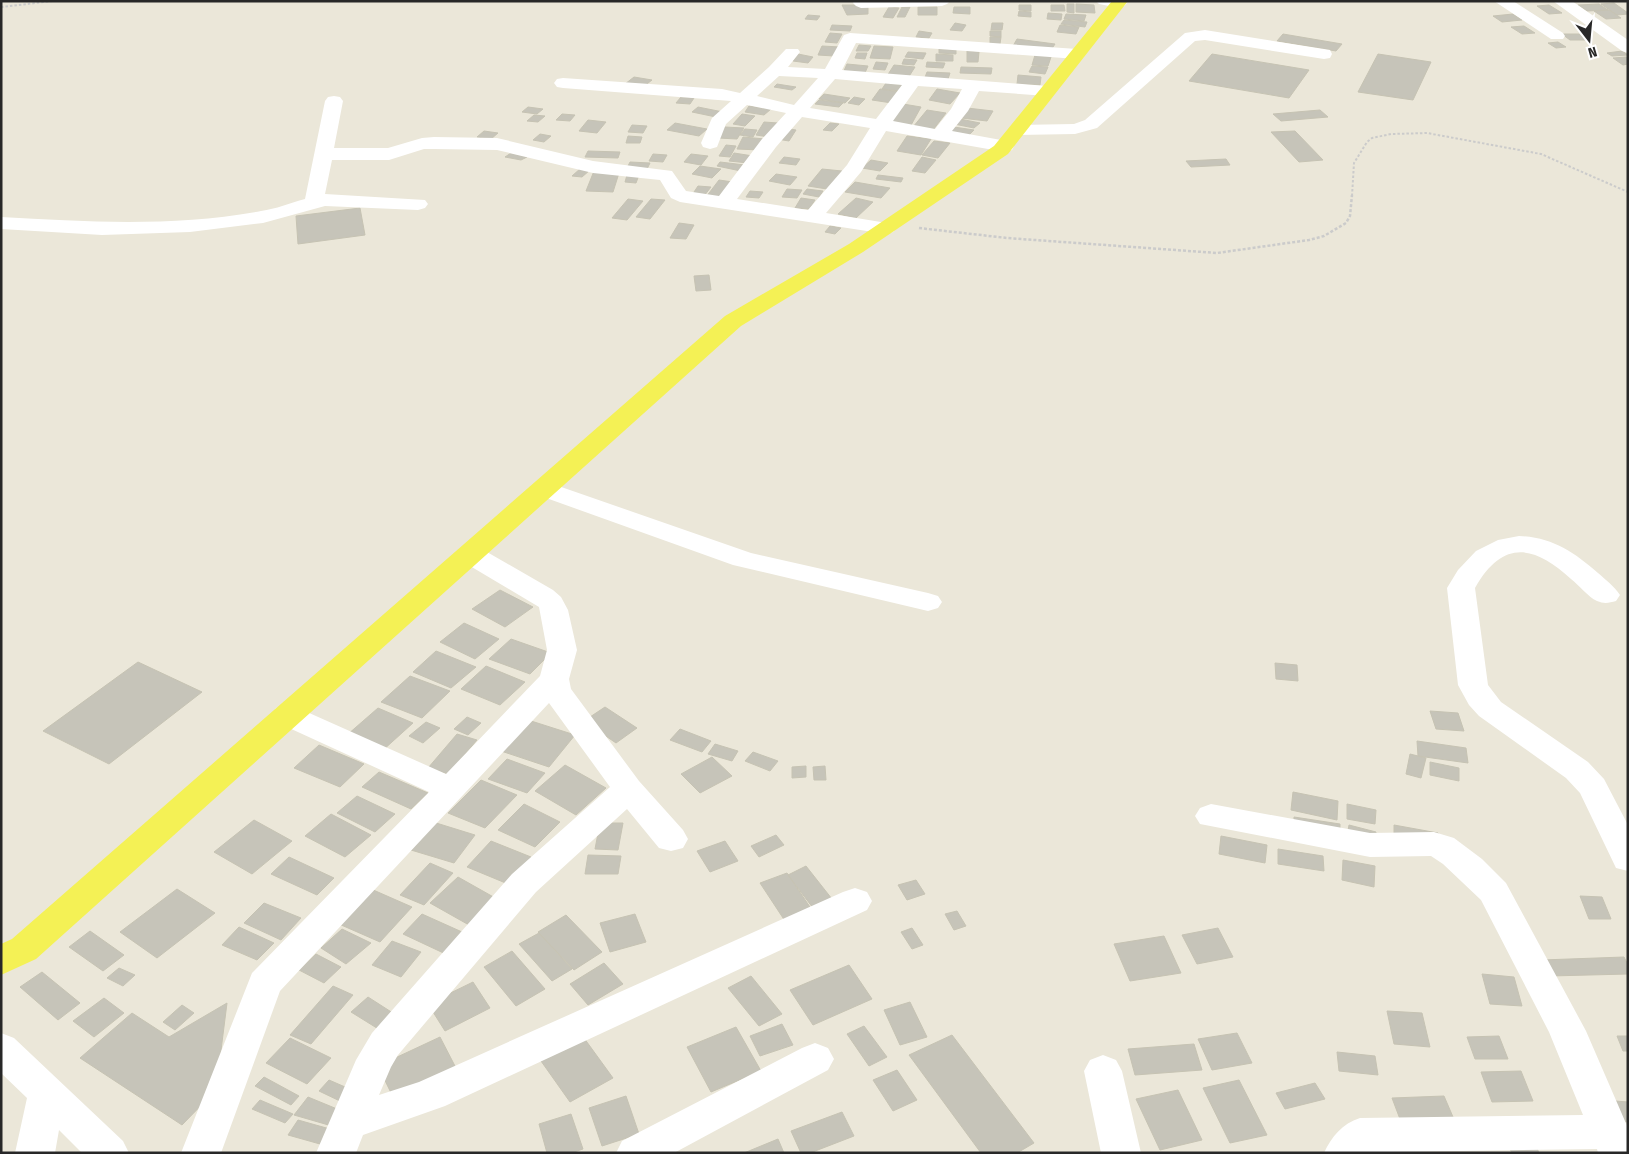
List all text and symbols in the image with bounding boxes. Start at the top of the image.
north arrow [1564,15,1614,65]
text: N [1586,43,1599,61]

